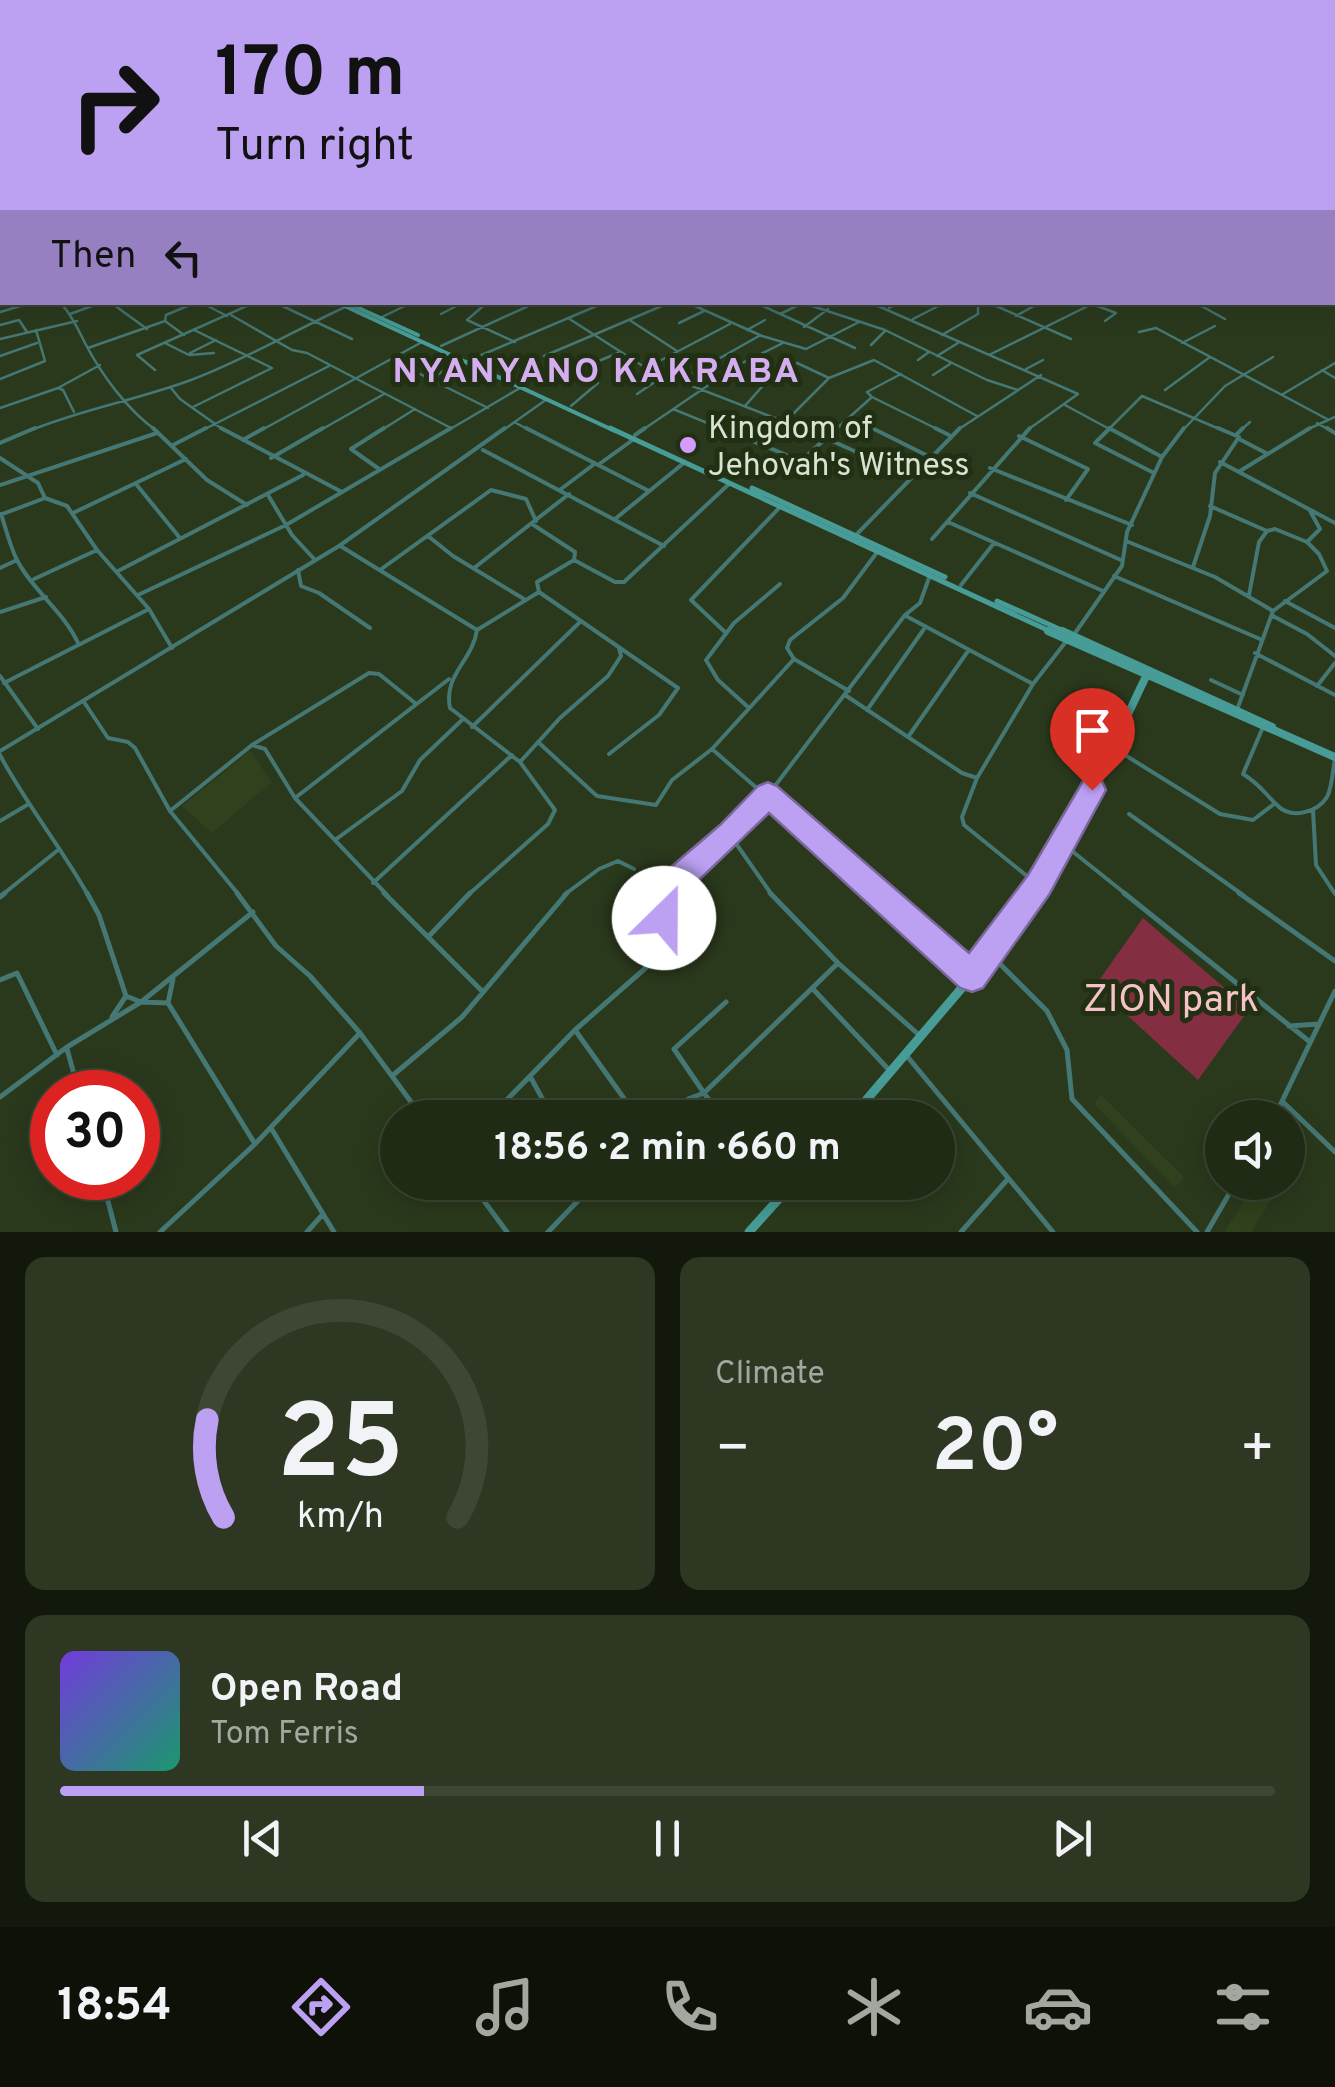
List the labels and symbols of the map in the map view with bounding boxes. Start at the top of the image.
district label: NYANYANO KAKRABA [393,351,801,395]
place label: Kingdom of Jehovah's Witness [708,410,969,487]
marker: Kingdom of Jehovah's Witness [677,434,699,456]
pin [1050,688,1135,791]
position arrow [612,866,716,970]
park label: ZION park [1083,977,1259,1026]
speed limit sign: 30 [30,1070,160,1200]

